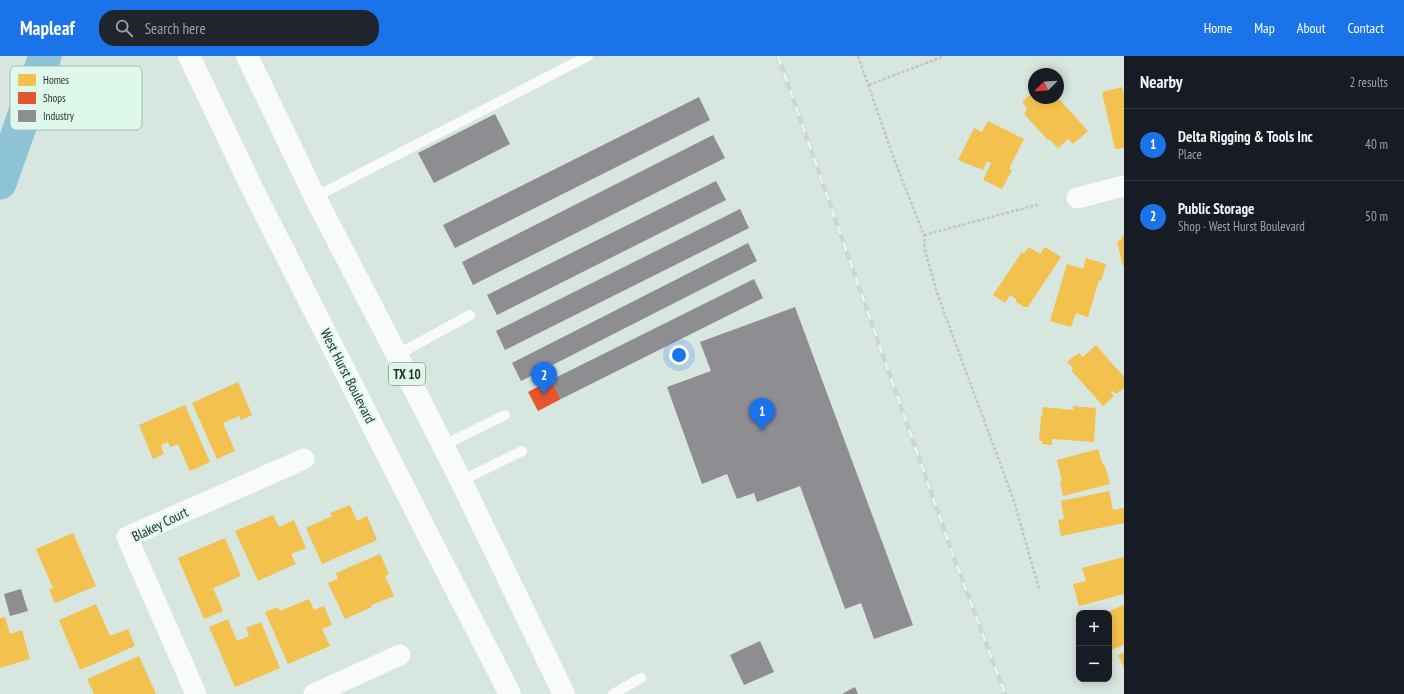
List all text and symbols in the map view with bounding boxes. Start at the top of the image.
search box [99,10,379,46]
text: Mapleaf [20,16,75,40]
icon: search [113,17,135,39]
text: Search here [145,19,206,38]
text: Home [1204,19,1232,37]
text: Map [1254,19,1275,37]
text: About [1297,19,1326,37]
text: Contact [1348,19,1384,37]
legend [10,66,142,130]
north arrow [1028,68,1064,104]
text: Nearby [1140,71,1183,93]
text: Homes [43,73,69,87]
text: 2 results [1349,74,1388,91]
text: Shops [43,91,66,105]
text: Industry [43,109,75,123]
text: Delta Rigging & Tools Inc [1178,127,1313,146]
text: 1 [1150,136,1156,153]
text: 40 m [1365,136,1388,153]
text: Place [1178,146,1202,163]
text: Public Storage [1178,199,1254,218]
text: 2 [1150,208,1156,225]
text: 50 m [1365,208,1388,225]
text: Shop · West Hurst Boulevard [1178,218,1305,235]
street label: West Hurst Boulevard [316,326,380,426]
your location [669,345,689,365]
pin: 2 [531,362,557,395]
road number: TX 10 [389,363,425,385]
pin: 1 [749,398,775,431]
street label: Blakey Court [129,503,191,545]
map controls [1076,610,1112,682]
button: + [1076,610,1112,646]
button: − [1076,646,1112,682]

